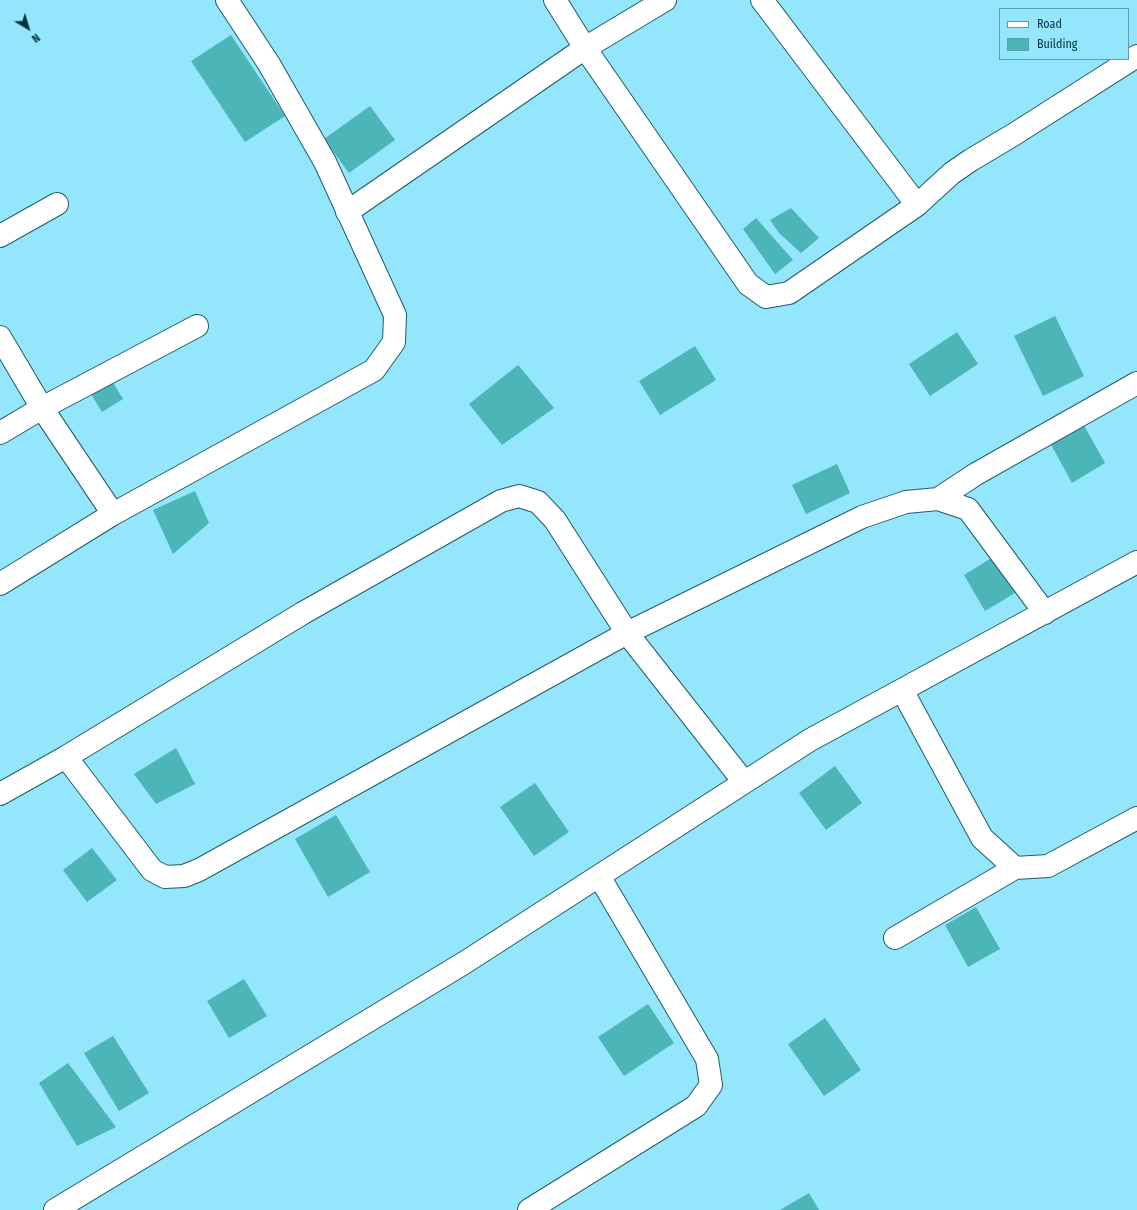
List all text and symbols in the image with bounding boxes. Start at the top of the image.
north arrow [8,8,48,48]
legend [999,8,1129,60]
text: Road [1037,17,1062,31]
text: N [29,31,42,45]
text: Building [1037,37,1077,51]

